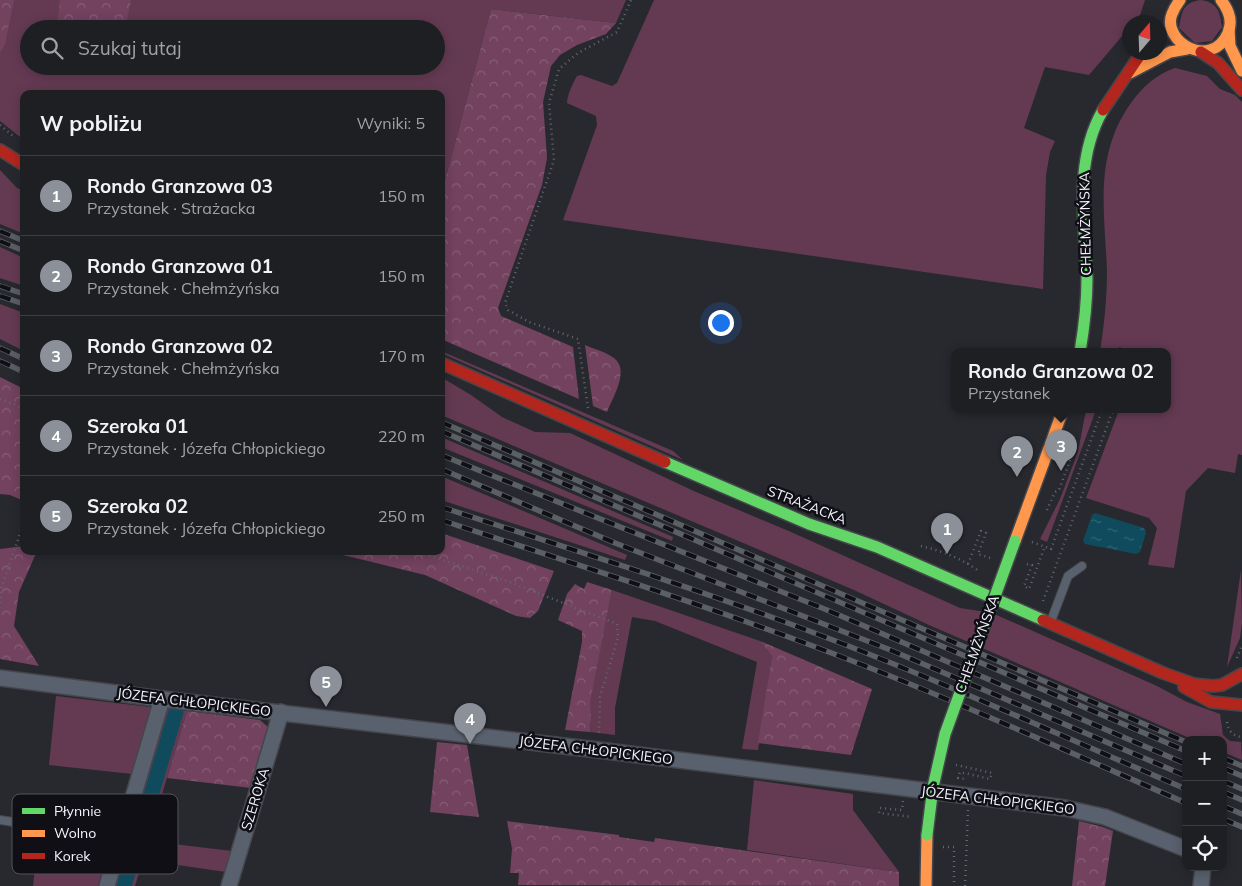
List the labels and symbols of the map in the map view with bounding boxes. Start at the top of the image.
north arrow [1122,15,1167,60]
street label: CHEŁMŻYŃSKA [1075,172,1095,276]
your location [708,310,734,336]
pin: 3 [1045,430,1077,471]
pin: 2 [1001,436,1033,477]
street label: STRAŻACKA [765,482,850,529]
pin: 1 [931,513,963,554]
street label: CHEŁMŻYŃSKA [951,592,1003,696]
pin: 5 [310,666,342,707]
street label: JÓZEFA CHŁOPICKIEGO [116,684,272,720]
pin: 4 [454,703,486,744]
street label: JÓZEFA CHŁOPICKIEGO [518,732,674,768]
street label: SZEROKA [237,765,273,832]
street label: JÓZEFA CHŁOPICKIEGO [920,782,1076,818]
legend [12,794,178,874]
text: Płynnie [54,802,101,820]
text: Wolno [54,824,96,842]
text: Korek [54,847,91,865]

